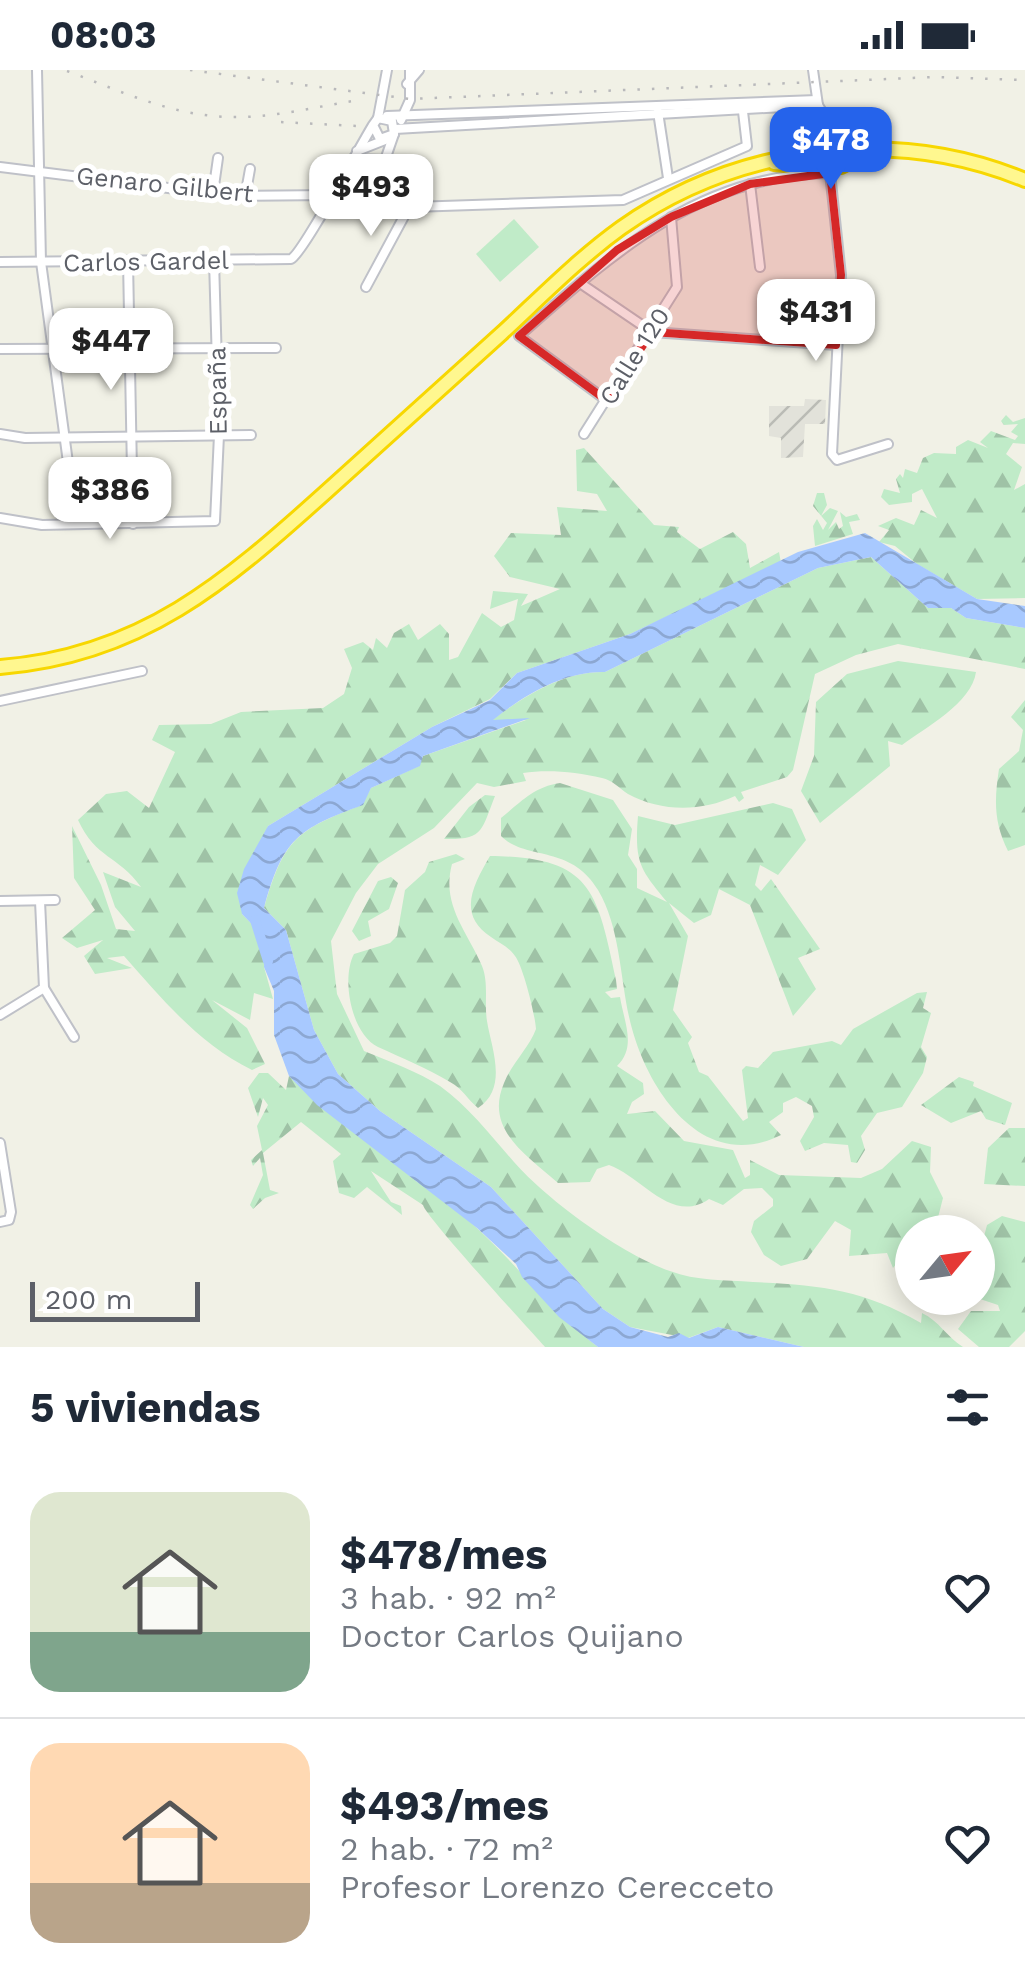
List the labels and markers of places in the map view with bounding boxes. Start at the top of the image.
pin: $478 [772,107,890,192]
pin: $493 [312,154,430,239]
pin: $431 [757,279,875,364]
pin: $447 [52,308,170,393]
pin: $386 [51,457,169,542]

